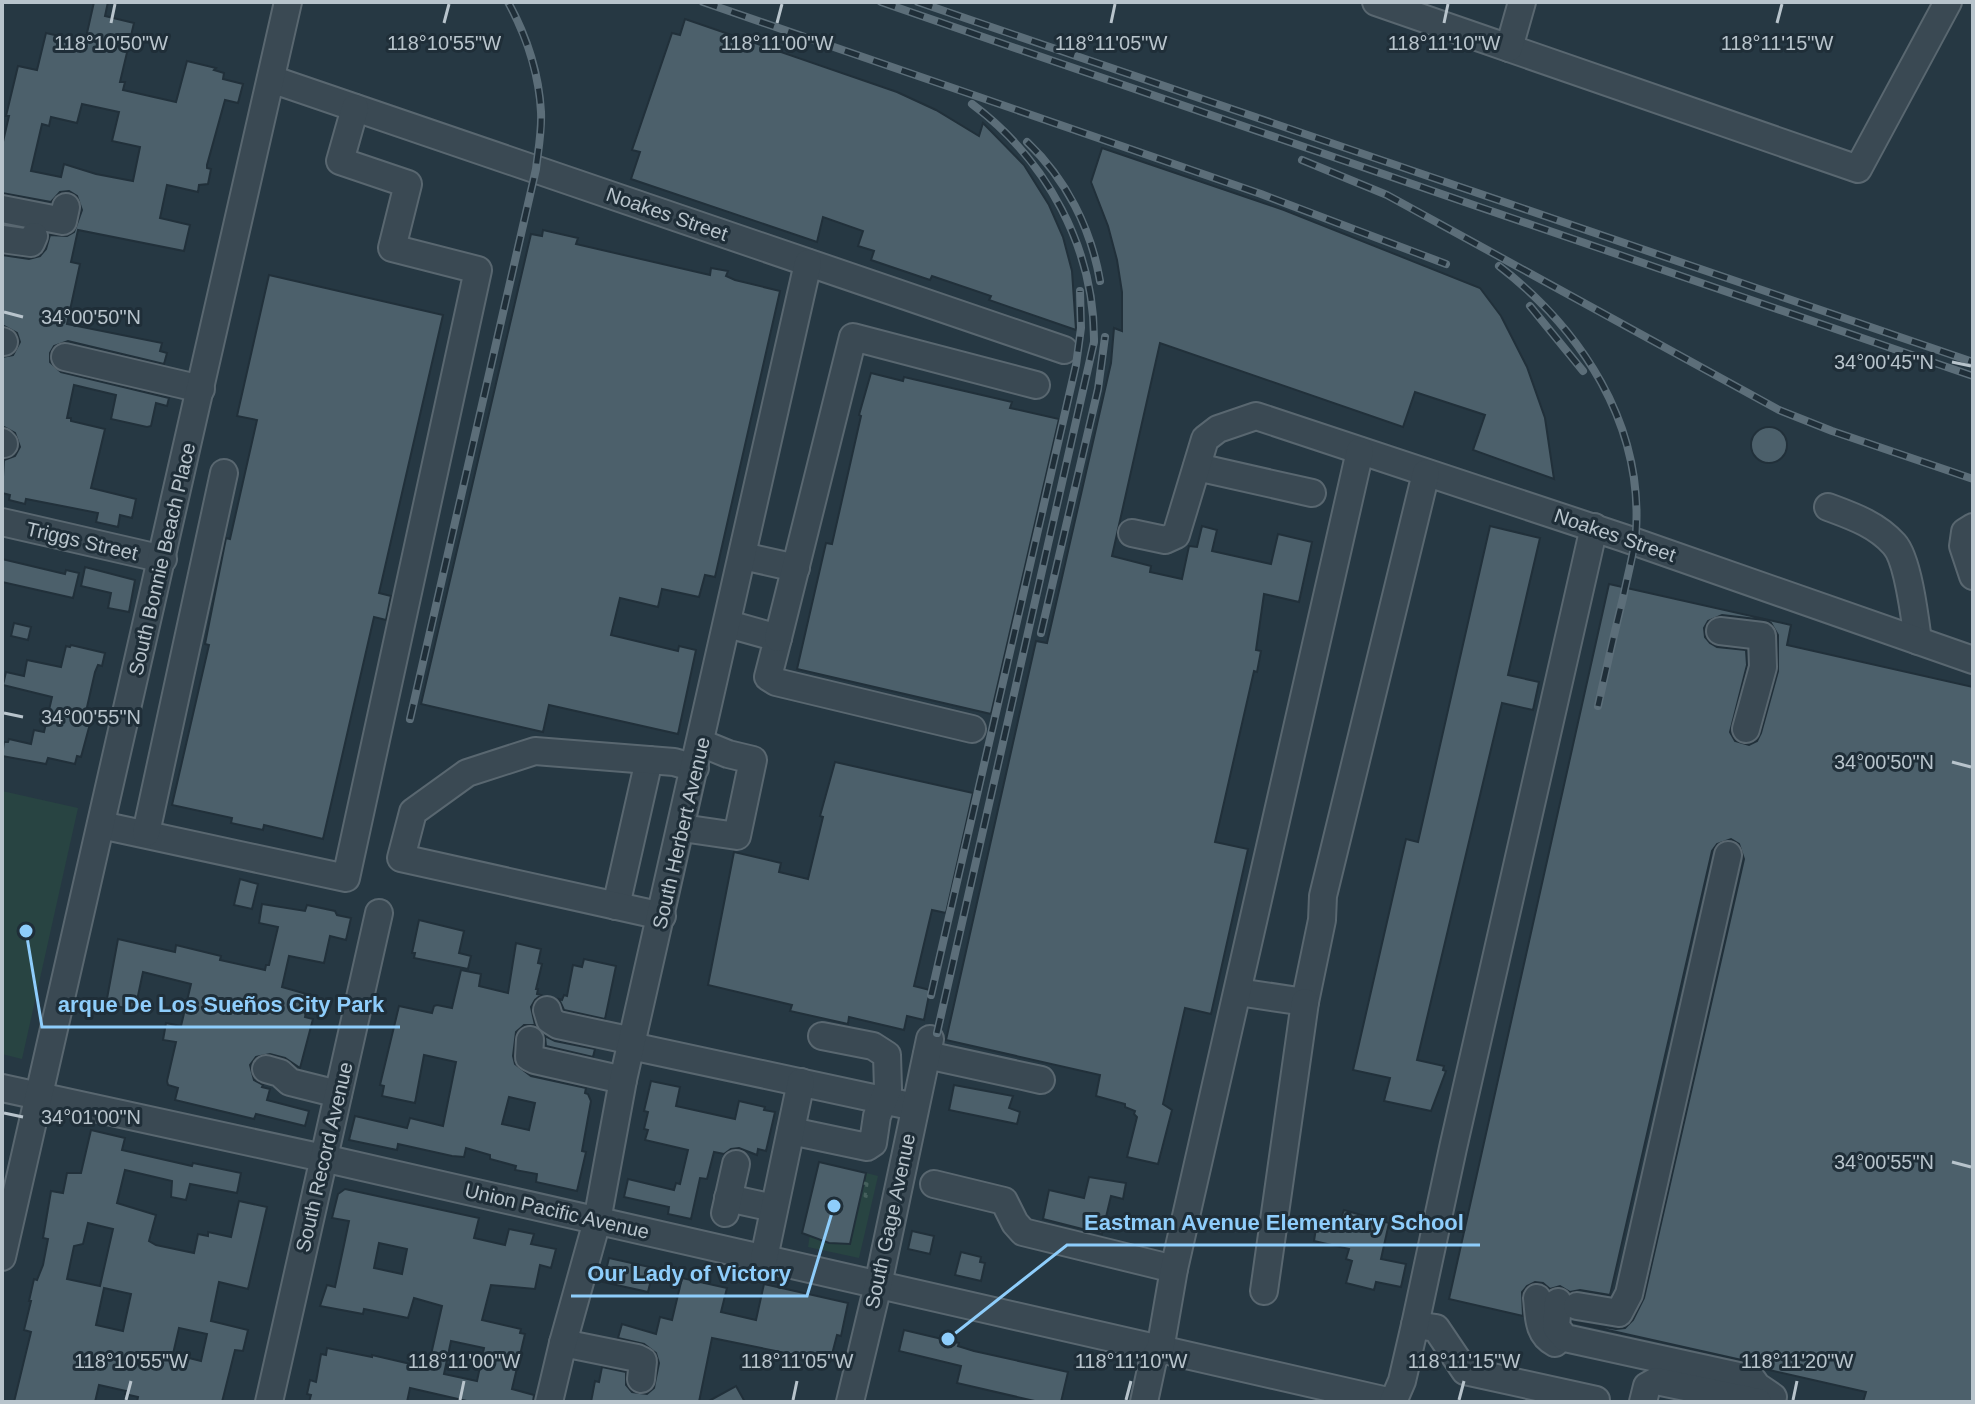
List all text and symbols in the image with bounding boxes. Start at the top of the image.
text: 118°10'50"W [54,32,168,54]
text: 118°10'55"W [387,32,501,54]
text: 118°11'00"W [721,32,833,54]
text: 118°11'05"W [1055,32,1167,54]
text: 118°11'10"W [1388,32,1500,54]
text: 118°11'15"W [1721,32,1833,54]
street label: Noakes Street [604,183,731,245]
text: 34°00'50"N [41,306,141,328]
text: 34°00'45"N [1834,351,1934,373]
street label: South Bonnie Beach Place [125,441,199,677]
street label: Noakes Street [1552,504,1679,566]
street label: Triggs Street [24,517,140,565]
text: 34°00'55"N [41,706,141,728]
street label: South Herbert Avenue [648,735,714,931]
text: 34°00'50"N [1834,751,1934,773]
callout: arque De Los Sueños City Park [42,981,400,1027]
text: arque De Los Sueños City Park [58,992,385,1017]
street label: South Record Avenue [291,1060,357,1254]
text: 34°01'00"N [41,1106,141,1128]
street label: South Gage Avenue [861,1131,919,1311]
text: 34°00'55"N [1834,1151,1934,1173]
street label: Union Pacific Avenue [463,1179,651,1243]
callout: Eastman Avenue Elementary School [1067,1199,1480,1245]
text: Eastman Avenue Elementary School [1084,1210,1464,1235]
callout: Our Lady of Victory [571,1250,807,1296]
text: Our Lady of Victory [587,1261,792,1286]
text: 118°10'55"W [74,1350,188,1372]
text: 118°11'00"W [408,1350,520,1372]
text: 118°11'05"W [741,1350,853,1372]
text: 118°11'10"W [1075,1350,1187,1372]
text: 118°11'15"W [1408,1350,1520,1372]
text: 118°11'20"W [1741,1350,1853,1372]

